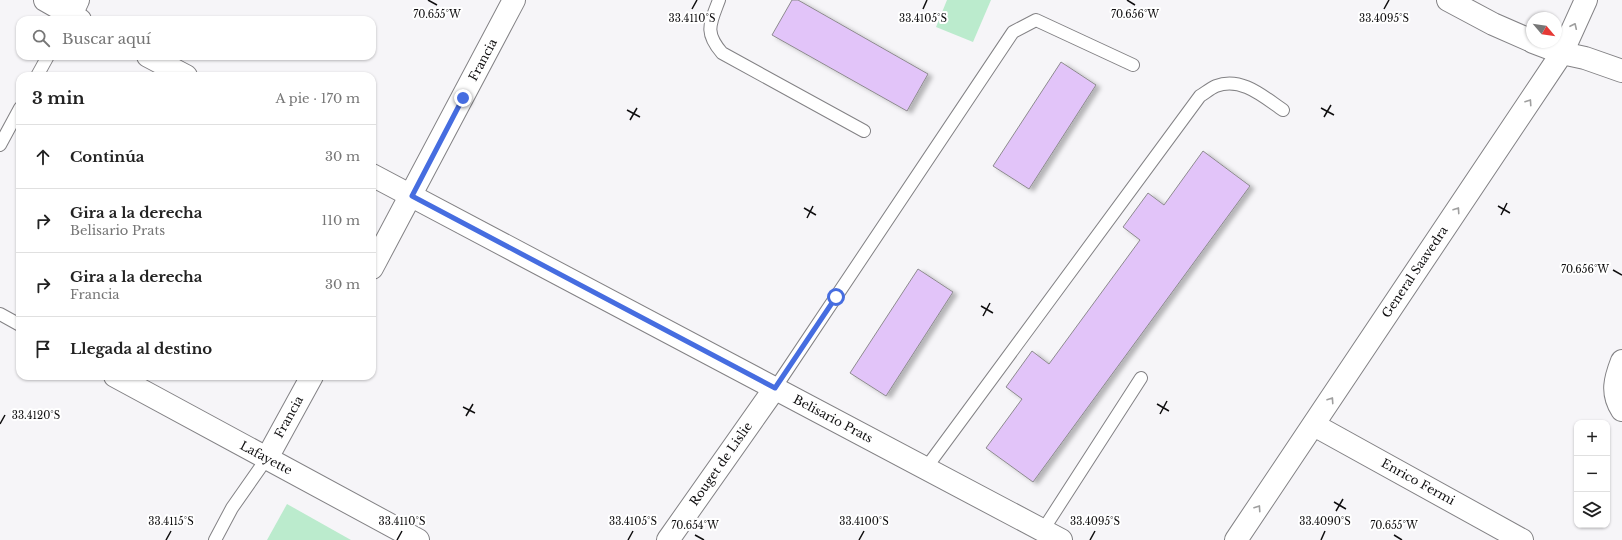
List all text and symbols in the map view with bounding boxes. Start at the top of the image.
text: 70.655°W [413,8,461,21]
text: 70.656°W [1111,8,1159,21]
text: 33.4110°S [669,12,715,25]
text: 33.4105°S [899,12,947,25]
text: 33.4095°S [1359,12,1409,25]
north arrow [1526,12,1562,48]
search box [16,16,376,60]
one-way arrow [1569,23,1577,31]
icon: search [30,27,52,49]
text: Buscar aquí [62,29,151,48]
street label: Francia [465,36,500,83]
text: 3 min [32,88,85,109]
route end [454,89,472,107]
text: A pie · 170 m [276,90,360,107]
one-way arrow [1524,99,1532,106]
icon: ahead [32,146,54,168]
text: Continúa [70,147,144,166]
text: 30 m [325,148,360,165]
text: Gira a la derecha [70,203,202,222]
one-way arrow [1452,207,1460,214]
icon: right [32,210,54,232]
text: 110 m [321,212,360,229]
text: Belisario Prats [70,222,165,239]
street label: General Saavedra [1378,223,1451,320]
text: 70.656°W [1561,263,1609,276]
text: Gira a la derecha [70,267,202,286]
icon: right [32,274,54,296]
text: 30 m [325,276,360,293]
text: Francia [70,286,120,303]
route start [827,288,845,306]
icon: arrive [32,338,54,360]
text: Llegada al destino [70,339,212,358]
street label: Belisario Prats [791,391,876,446]
street label: Francia [271,393,306,440]
one-way arrow [1326,397,1333,404]
text: 33.4120°S [12,409,60,422]
street label: Rouget de Lislie [686,419,755,508]
map controls [1574,420,1610,528]
button: + [1574,420,1610,456]
street label: Lafayette [238,438,295,478]
street label: Enrico Fermi [1379,455,1458,508]
button: − [1574,456,1610,492]
button: layers [1574,492,1610,528]
one-way arrow [1253,505,1260,512]
text: 33.4115°S [148,515,194,528]
text: 33.4110°S [379,515,425,528]
text: 33.4105°S [609,515,657,528]
text: 33.4100°S [839,515,889,528]
text: 33.4095°S [1070,515,1120,528]
text: 33.4090°S [1299,515,1351,528]
text: 70.654°W [671,519,719,532]
text: 70.655°W [1370,519,1418,532]

